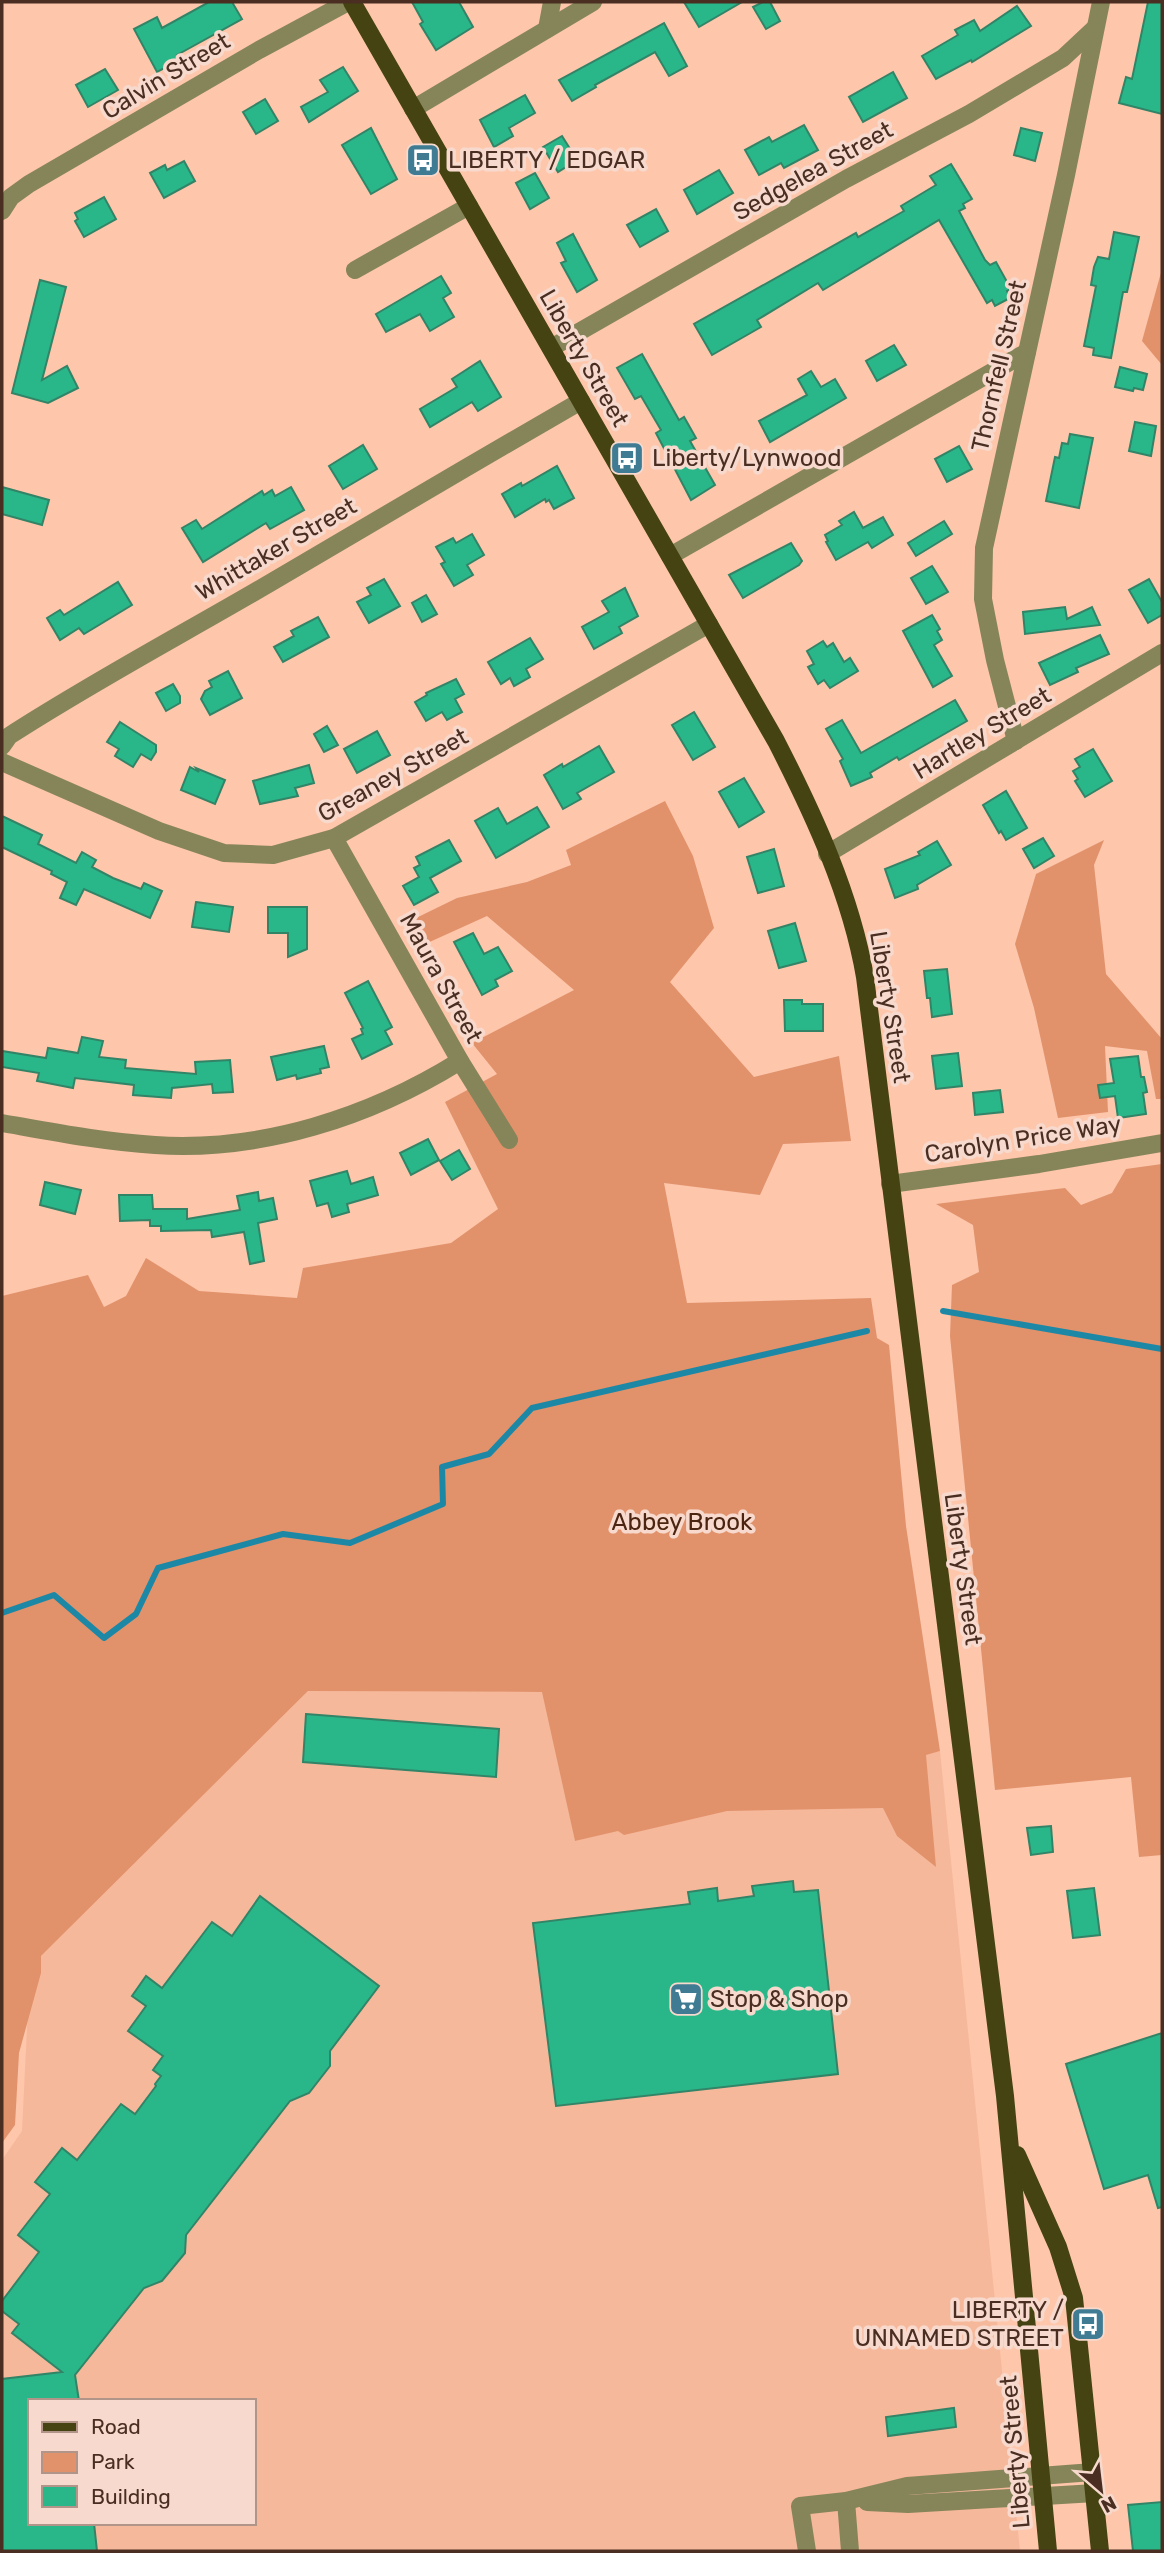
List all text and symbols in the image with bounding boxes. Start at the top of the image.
street label: Calvin Street [97,27,235,125]
street label: Sedgelea Street [728,116,898,226]
bus stop icon: LIBERTY / EDGAR [404,141,442,179]
place label: LIBERTY / EDGAR [448,146,645,174]
street label: Thornfell Street [966,278,1032,454]
street label: Liberty Street [534,285,634,431]
bus stop icon: Liberty/Lynwood [608,439,646,477]
place label: Liberty/Lynwood [652,444,842,472]
street label: Whittaker Street [191,492,361,606]
street label: Hartley Street [908,681,1056,785]
street label: Greaney Street [313,722,473,828]
street label: Maura Street [394,908,488,1048]
street label: Liberty Street [864,929,916,1085]
street label: Carolyn Price Way [923,1110,1123,1168]
street label: Liberty Street [938,1491,988,1647]
park label: Abbey Brook [612,1508,753,1536]
supermarket icon: Stop & Shop [667,1980,705,2018]
place label: Stop & Shop [710,1985,848,2013]
place label: LIBERTY / UNNAMED STREET [854,2296,1064,2352]
bus stop icon: LIBERTY / UNNAMED STREET [1069,2305,1107,2343]
street label: Liberty Street [994,2374,1036,2530]
legend [28,2399,256,2525]
text: Road [91,2414,141,2439]
text: Park [91,2449,135,2474]
north arrow [1066,2455,1136,2525]
text: Building [91,2484,171,2509]
text: N [1097,2491,1120,2518]

